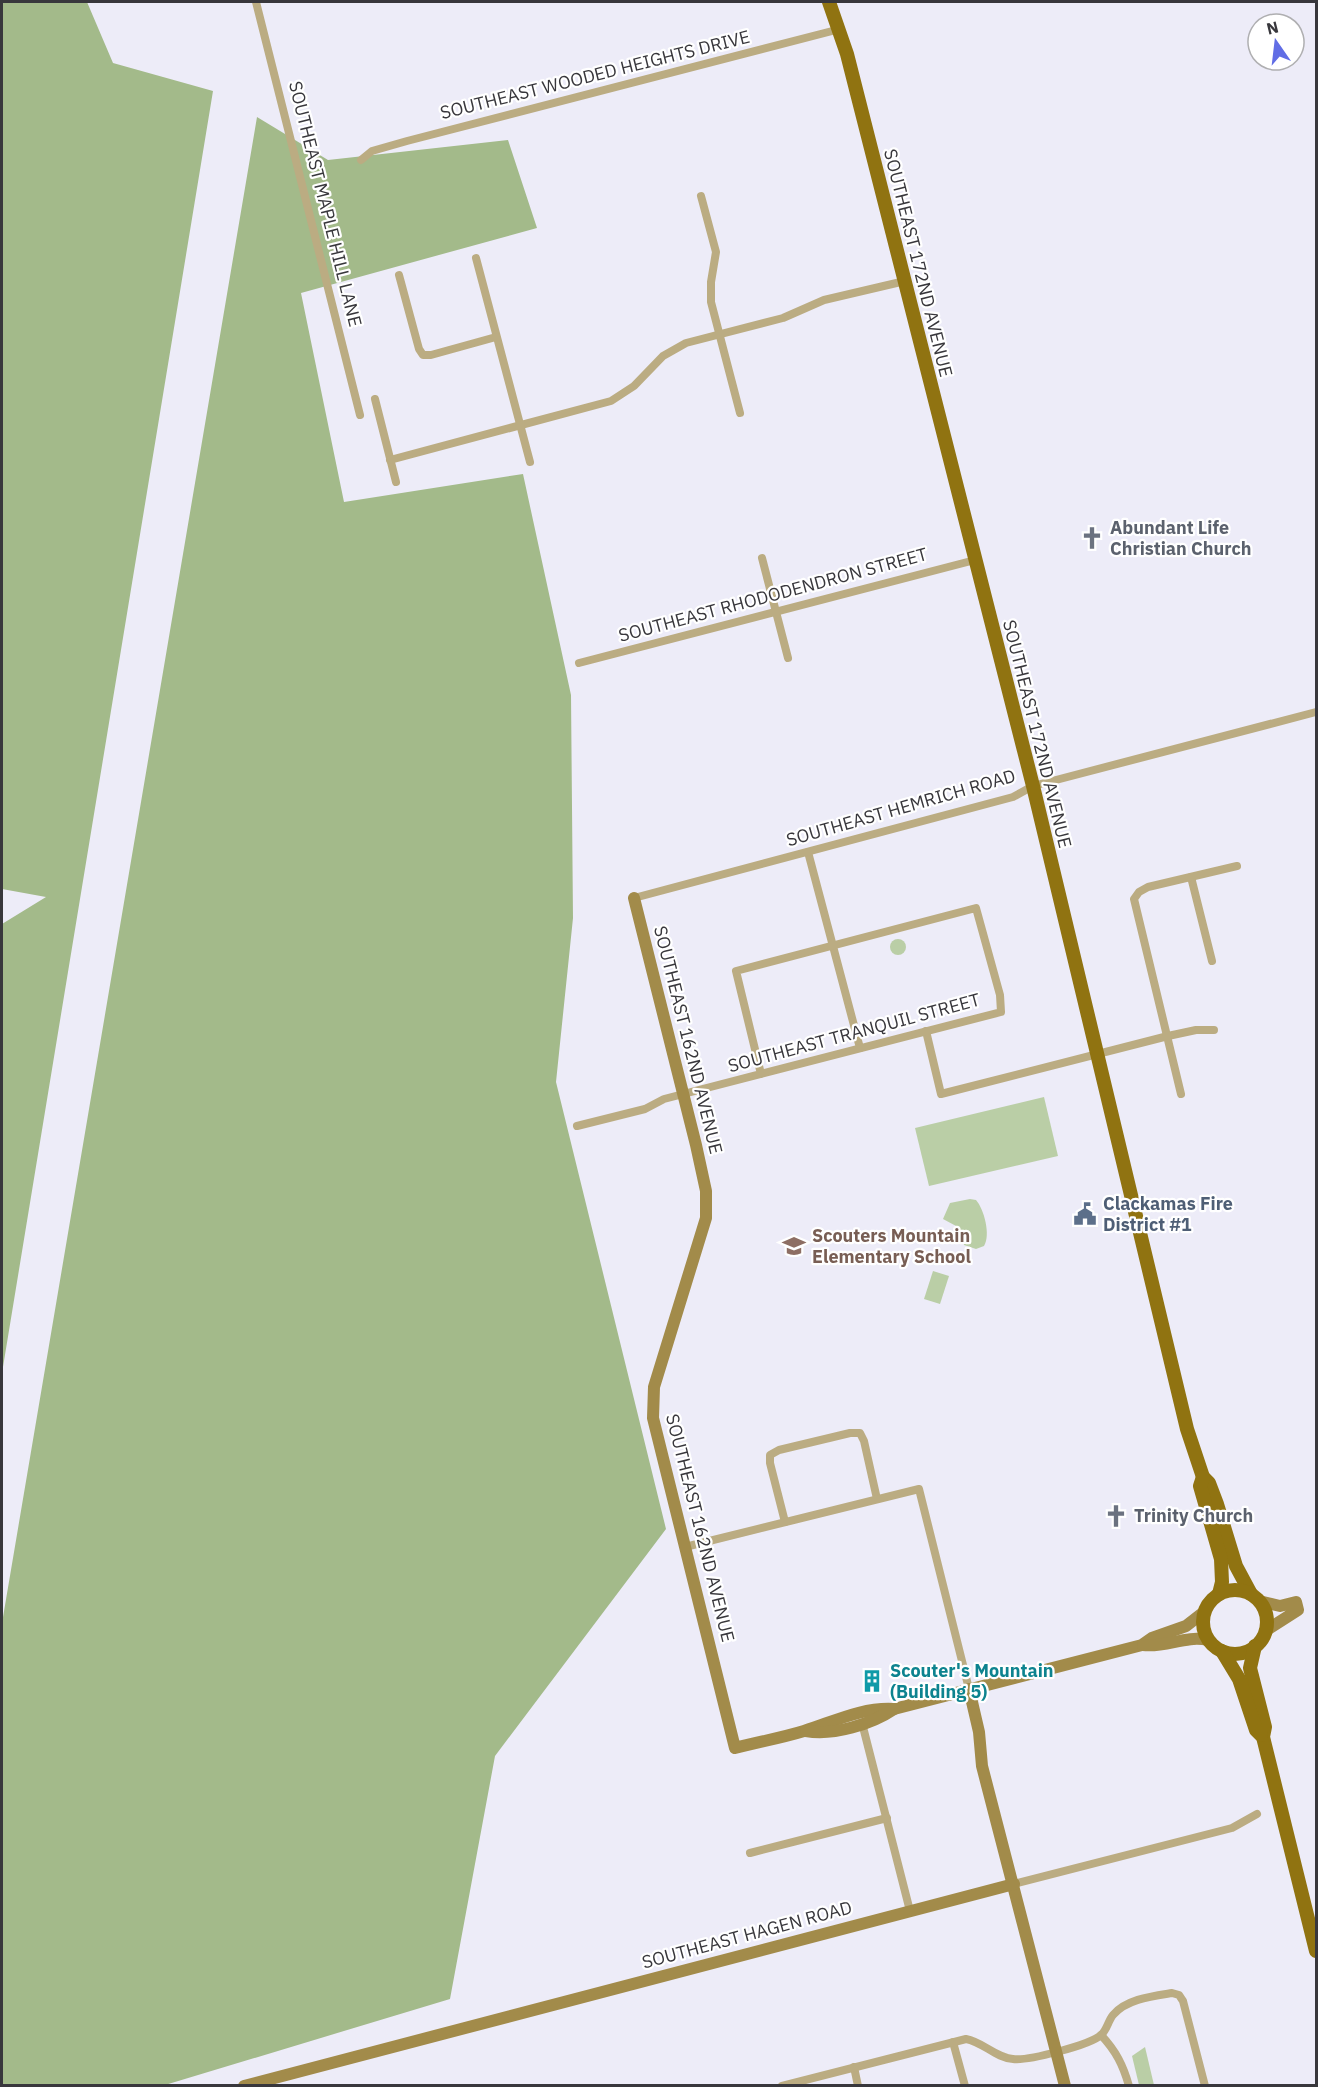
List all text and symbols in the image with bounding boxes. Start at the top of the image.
north arrow [1246,12,1306,72]
text: N [1264,16,1280,39]
street label: SOUTHEAST WOODED HEIGHTS DRIVE [438,25,752,124]
street label: SOUTHEAST MAPLE HILL LANE [284,79,367,329]
street label: SOUTHEAST 172ND AVENUE [879,146,958,379]
place label: Abundant Life Christian Church [1110,516,1251,560]
church icon: Abundant Life Christian Church [1079,525,1105,551]
street label: SOUTHEAST RHODODENDRON STREET [616,542,930,647]
street label: SOUTHEAST 172ND AVENUE [998,617,1077,850]
street label: SOUTHEAST HEMRICH ROAD [784,764,1018,851]
street label: SOUTHEAST 162ND AVENUE [649,923,728,1156]
street label: SOUTHEAST TRANQUIL STREET [725,988,982,1077]
place label: Clackamas Fire District #1 [1103,1192,1233,1236]
public building icon: Clackamas Fire District #1 [1072,1201,1098,1227]
place label: Scouters Mountain Elementary School [812,1224,971,1268]
school or university icon: Scouters Mountain Elementary School [781,1233,807,1259]
street label: SOUTHEAST 162ND AVENUE [661,1411,740,1644]
church icon: Trinity Church [1103,1503,1129,1529]
place label: Trinity Church [1134,1504,1253,1527]
place label: Scouter's Mountain (Building 5) [890,1659,1054,1703]
building icon: Scouter's Mountain (Building 5) [859,1668,885,1694]
street label: SOUTHEAST HAGEN ROAD [639,1895,854,1974]

